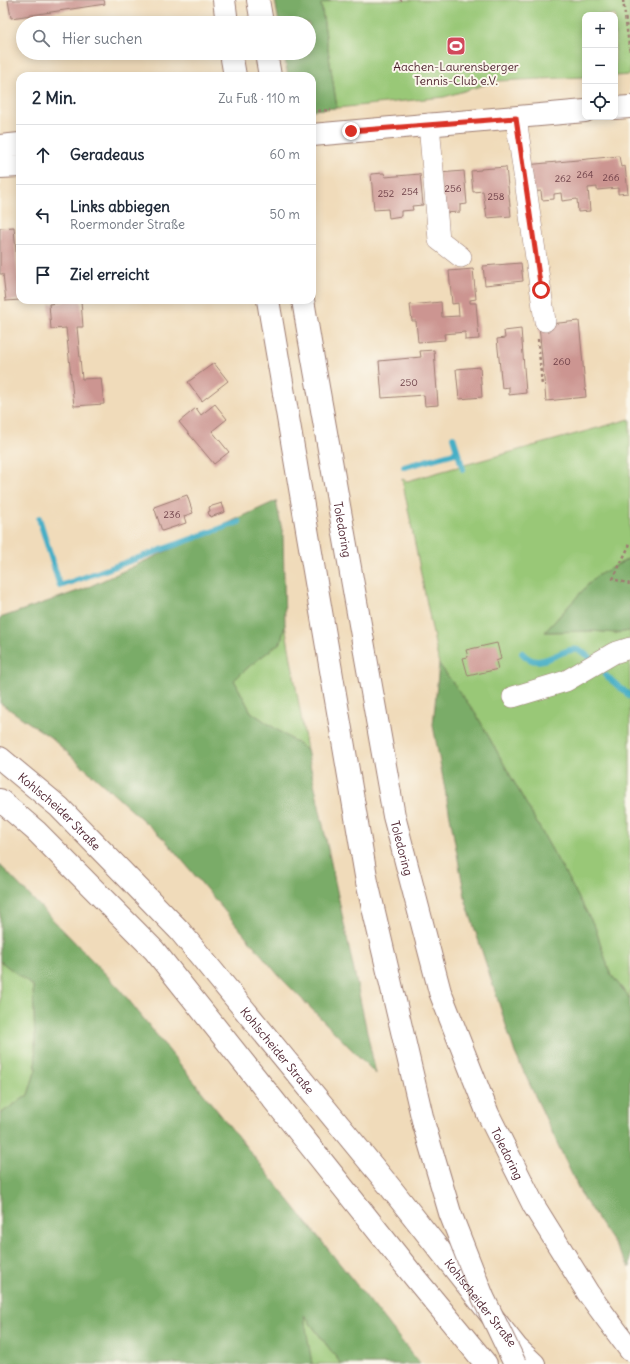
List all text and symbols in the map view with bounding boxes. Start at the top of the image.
map controls [582,12,618,120]
button: + [582,12,618,48]
search box [16,16,316,60]
icon: search [30,27,52,49]
text: Hier suchen [62,29,142,48]
sports icon: Aachen-Laurensberger Tennis-Club e.V. [445,35,467,57]
button: − [582,48,618,84]
place label: Aachen-Laurensberger Tennis-Club e.V. [393,59,519,88]
button: locate [582,84,618,120]
text: 2 Min. [32,87,76,109]
text: Zu Fuß · 110 m [218,90,300,107]
route end [342,122,360,140]
icon: ahead [32,144,54,166]
text: Geradeaus [70,145,144,164]
text: 60 m [269,146,300,163]
house number: 264 [576,168,594,181]
house number: 266 [602,171,620,184]
house number: 262 [555,172,572,185]
house number: 256 [445,182,462,195]
house number: 254 [401,185,419,198]
house number: 252 [378,187,395,200]
house number: 258 [488,190,505,203]
text: Links abbiegen [70,197,170,216]
icon: left [32,204,54,226]
text: 50 m [269,206,300,223]
text: Roermonder Straße [70,216,185,233]
icon: arrive [32,264,54,286]
text: Ziel erreicht [70,265,149,284]
route start [532,281,550,299]
house number: 260 [553,355,571,368]
house number: 250 [400,376,418,389]
street label: Toledoring [331,500,356,559]
house number: 236 [164,508,181,521]
street label: Kohlscheider Straße [15,769,104,853]
street label: Toledoring [388,819,417,877]
street label: Kohlscheider Straße [238,1004,318,1097]
street label: Toledoring [488,1125,527,1182]
street label: Kohlscheider Straße [442,1255,520,1349]

